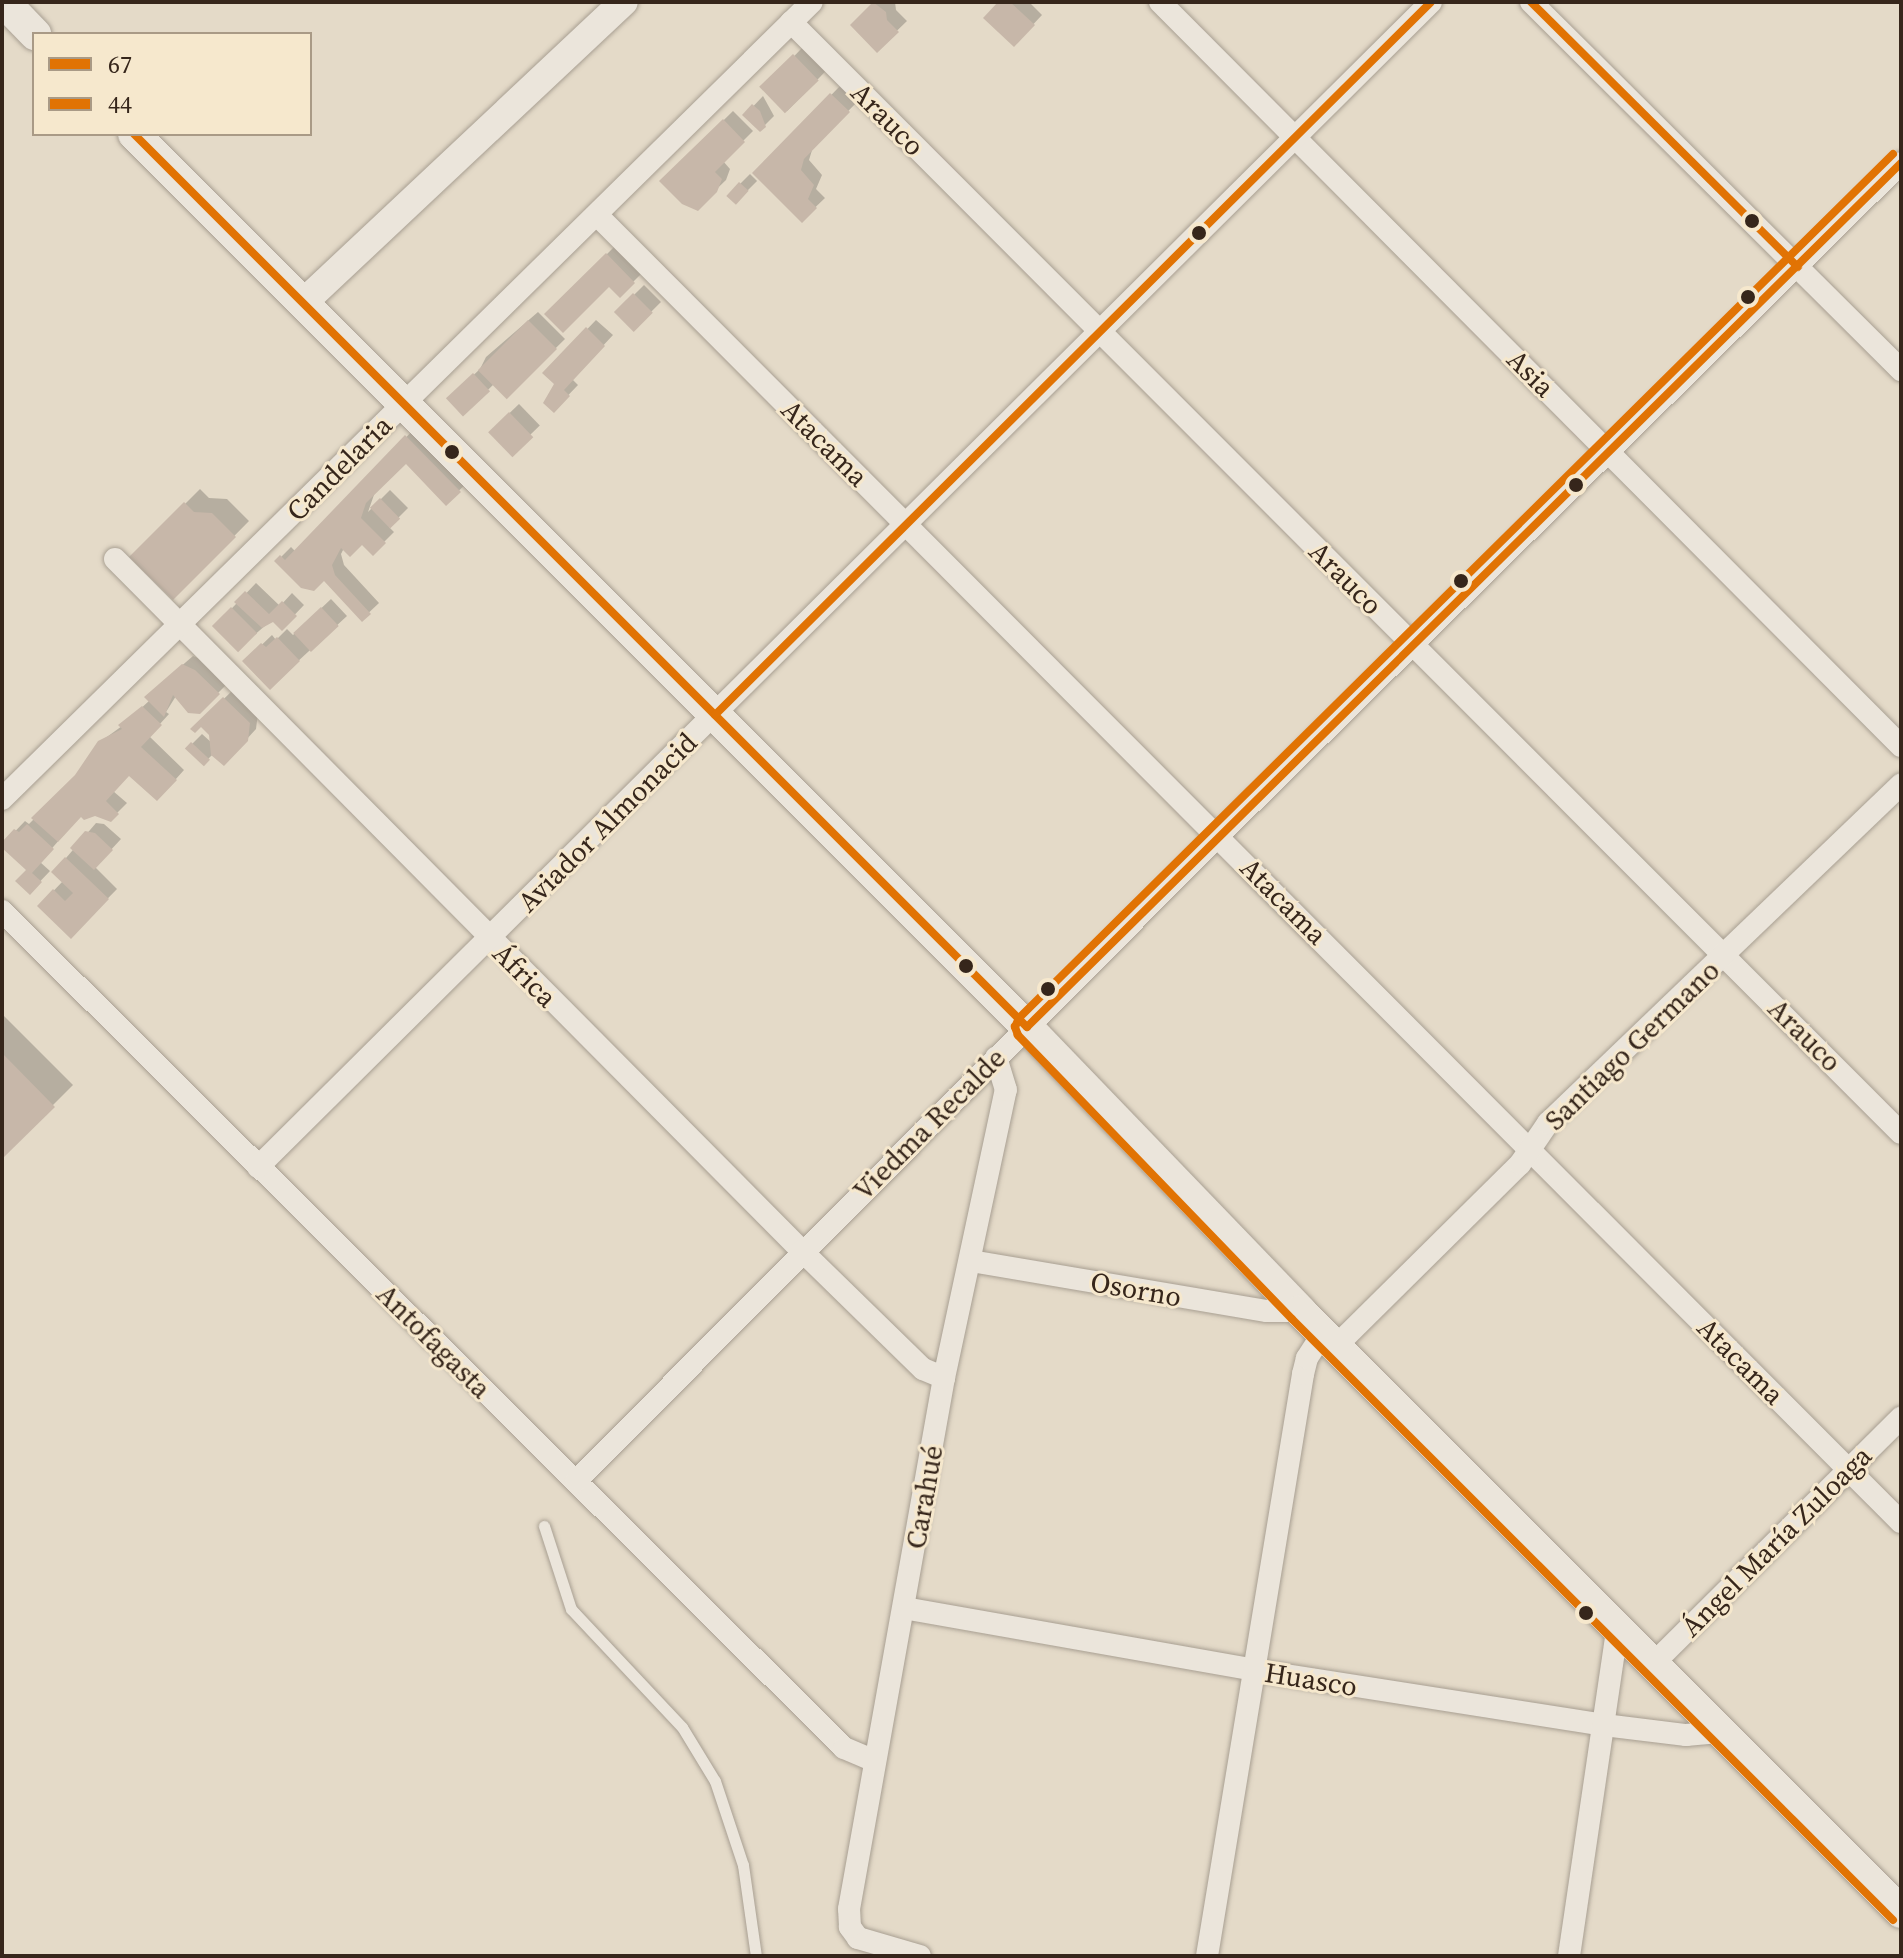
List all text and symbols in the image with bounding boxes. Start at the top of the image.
legend [32,32,312,136]
text: 67 [108,48,132,81]
street label: Arauco [844,75,932,163]
text: 44 [108,88,132,121]
unlabelled marker [1744,213,1760,229]
unlabelled marker [1191,225,1207,241]
unlabelled marker [1740,289,1756,305]
street label: Asia [1500,342,1562,404]
street label: Atacama [775,393,875,493]
street label: Candelaria [279,408,399,528]
unlabelled marker [444,444,460,460]
unlabelled marker [1568,477,1584,493]
street label: Arauco [1302,534,1390,622]
unlabelled marker [1453,573,1469,589]
street label: Aviador Almonacid [510,725,704,919]
street label: Atacama [1234,851,1334,951]
street label: África [486,936,564,1014]
street label: Santiago Germano [1538,953,1726,1137]
unlabelled marker [958,958,974,974]
unlabelled marker [1040,981,1056,997]
street label: Arauco [1761,991,1849,1079]
street label: Viedma Recalde [846,1041,1012,1207]
street label: Osorno [1088,1265,1184,1313]
street label: Antofagasta [370,1277,498,1405]
street label: Atacama [1691,1311,1791,1411]
street label: Ángel María Zuloaga [1674,1439,1878,1643]
street label: Carahué [898,1443,950,1551]
unlabelled marker [1578,1605,1594,1621]
street label: Huasco [1262,1655,1360,1703]

